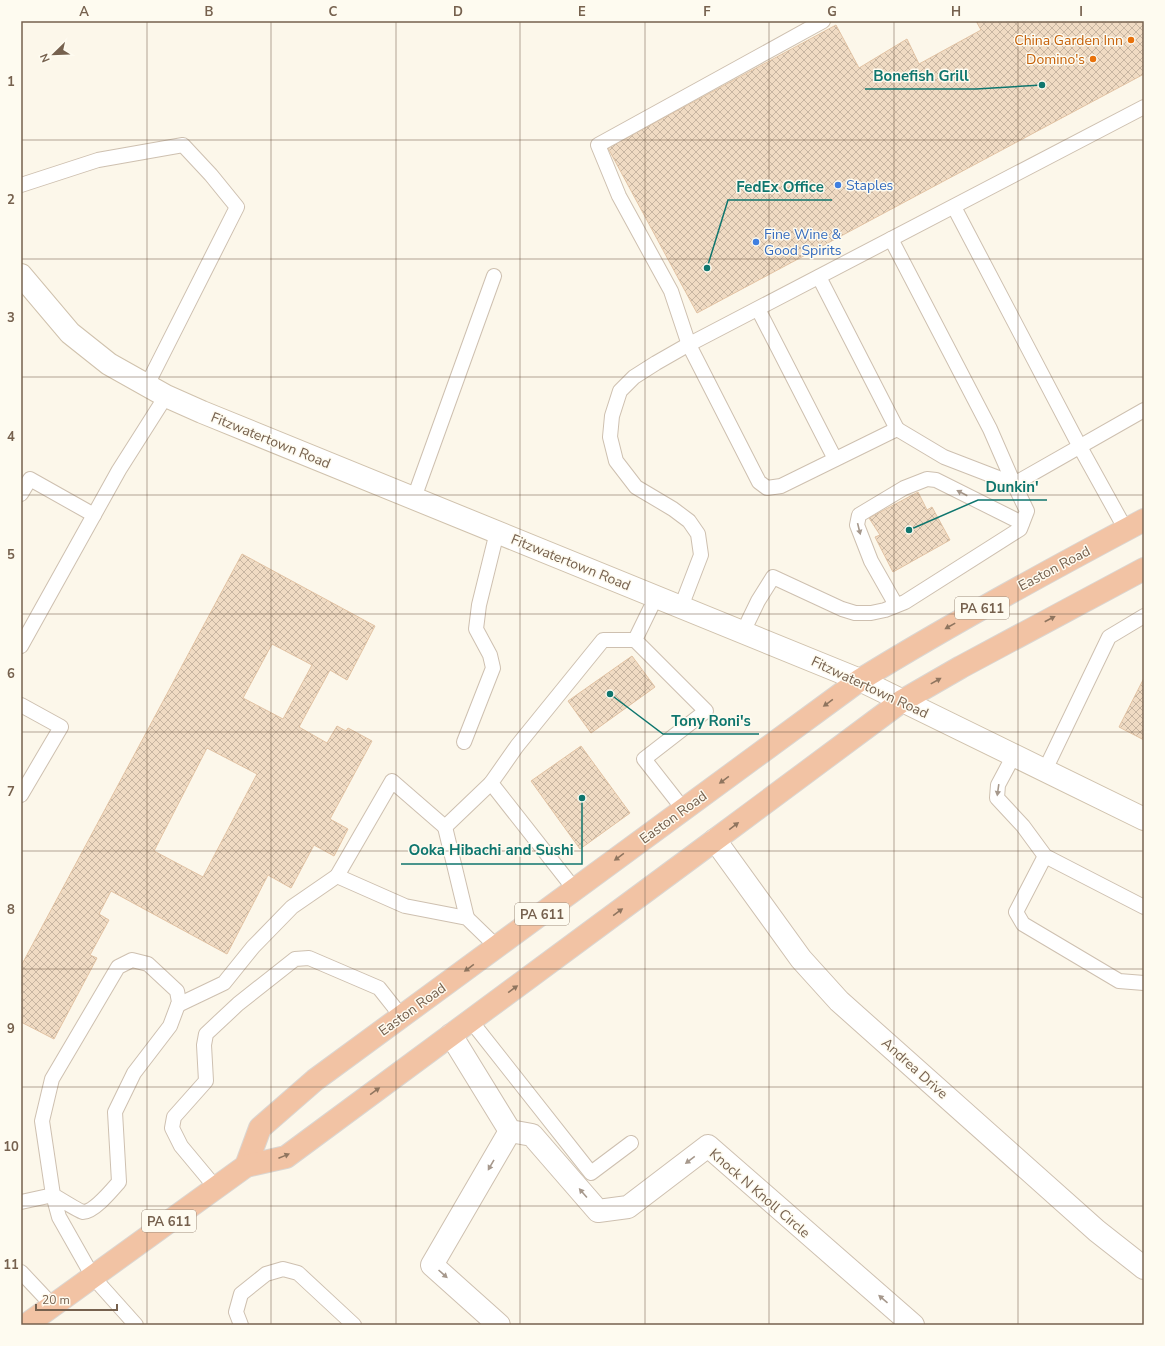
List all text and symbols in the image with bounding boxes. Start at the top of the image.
text: A [79,3,89,21]
text: B [205,3,214,21]
text: C [329,3,338,21]
text: D [453,3,463,21]
text: E [578,3,586,21]
text: F [703,3,711,21]
text: G [827,3,837,21]
text: H [951,3,961,21]
text: I [1079,3,1083,21]
place label: China Garden Inn [1014,31,1123,50]
north arrow [34,34,74,74]
marker: China Garden Inn [1126,35,1136,45]
place label: Domino's [1026,50,1085,69]
text: N [37,51,54,64]
marker: Domino's [1088,54,1098,64]
callout: Bonefish Grill [865,62,976,89]
text: Bonefish Grill [873,66,969,86]
text: 1 [7,73,15,91]
callout: FedEx Office [728,173,832,200]
place label: Staples [846,176,894,195]
text: FedEx Office [736,177,824,197]
marker: Staples [833,180,843,190]
text: 2 [7,191,15,209]
place label: Fine Wine & Good Spirits [764,225,842,260]
marker: Fine Wine & Good Spirits [751,237,761,247]
text: 3 [7,309,15,327]
street label: Fitzwatertown Road [208,408,333,473]
text: 4 [7,428,15,446]
callout: Dunkin' [978,473,1047,500]
text: Dunkin' [985,477,1039,497]
one-way arrow [957,490,968,496]
one-way arrow [857,522,863,535]
street label: Fitzwatertown Road [508,530,633,595]
street label: Easton Road [1015,542,1094,595]
text: 5 [7,546,15,564]
road number: PA 611 [955,597,1009,619]
one-way arrow [1044,616,1056,623]
one-way arrow [944,623,956,630]
street label: Fitzwatertown Road [808,652,932,723]
text: 6 [7,665,15,683]
one-way arrow [930,678,941,685]
one-way arrow [823,699,834,707]
callout: Tony Roni's [663,707,759,734]
text: Tony Roni's [671,711,751,731]
one-way arrow [718,776,729,785]
text: 7 [7,783,15,801]
one-way arrow [995,784,1001,796]
street label: Easton Road [636,787,711,848]
one-way arrow [728,822,739,831]
callout: Ooka Hibachi and Sushi [401,837,582,864]
text: Ooka Hibachi and Sushi [408,840,574,860]
one-way arrow [614,853,624,861]
text: 8 [7,901,15,919]
road number: PA 611 [515,903,569,925]
one-way arrow [613,908,623,916]
one-way arrow [464,964,474,972]
street label: Easton Road [375,979,450,1040]
one-way arrow [508,985,519,993]
text: 9 [7,1020,15,1038]
street label: Andrea Drive [877,1034,952,1103]
one-way arrow [369,1087,380,1095]
text: 10 [3,1138,19,1156]
street label: Knock N Knoll Circle [705,1144,814,1242]
one-way arrow [278,1153,290,1159]
one-way arrow [684,1156,695,1164]
one-way arrow [487,1159,494,1171]
one-way arrow [579,1188,588,1199]
road number: PA 611 [142,1210,196,1232]
text: 11 [3,1256,19,1274]
one-way arrow [438,1270,448,1279]
scale bar [36,1286,117,1312]
text: 20 m [42,1292,70,1308]
one-way arrow [878,1295,889,1304]

